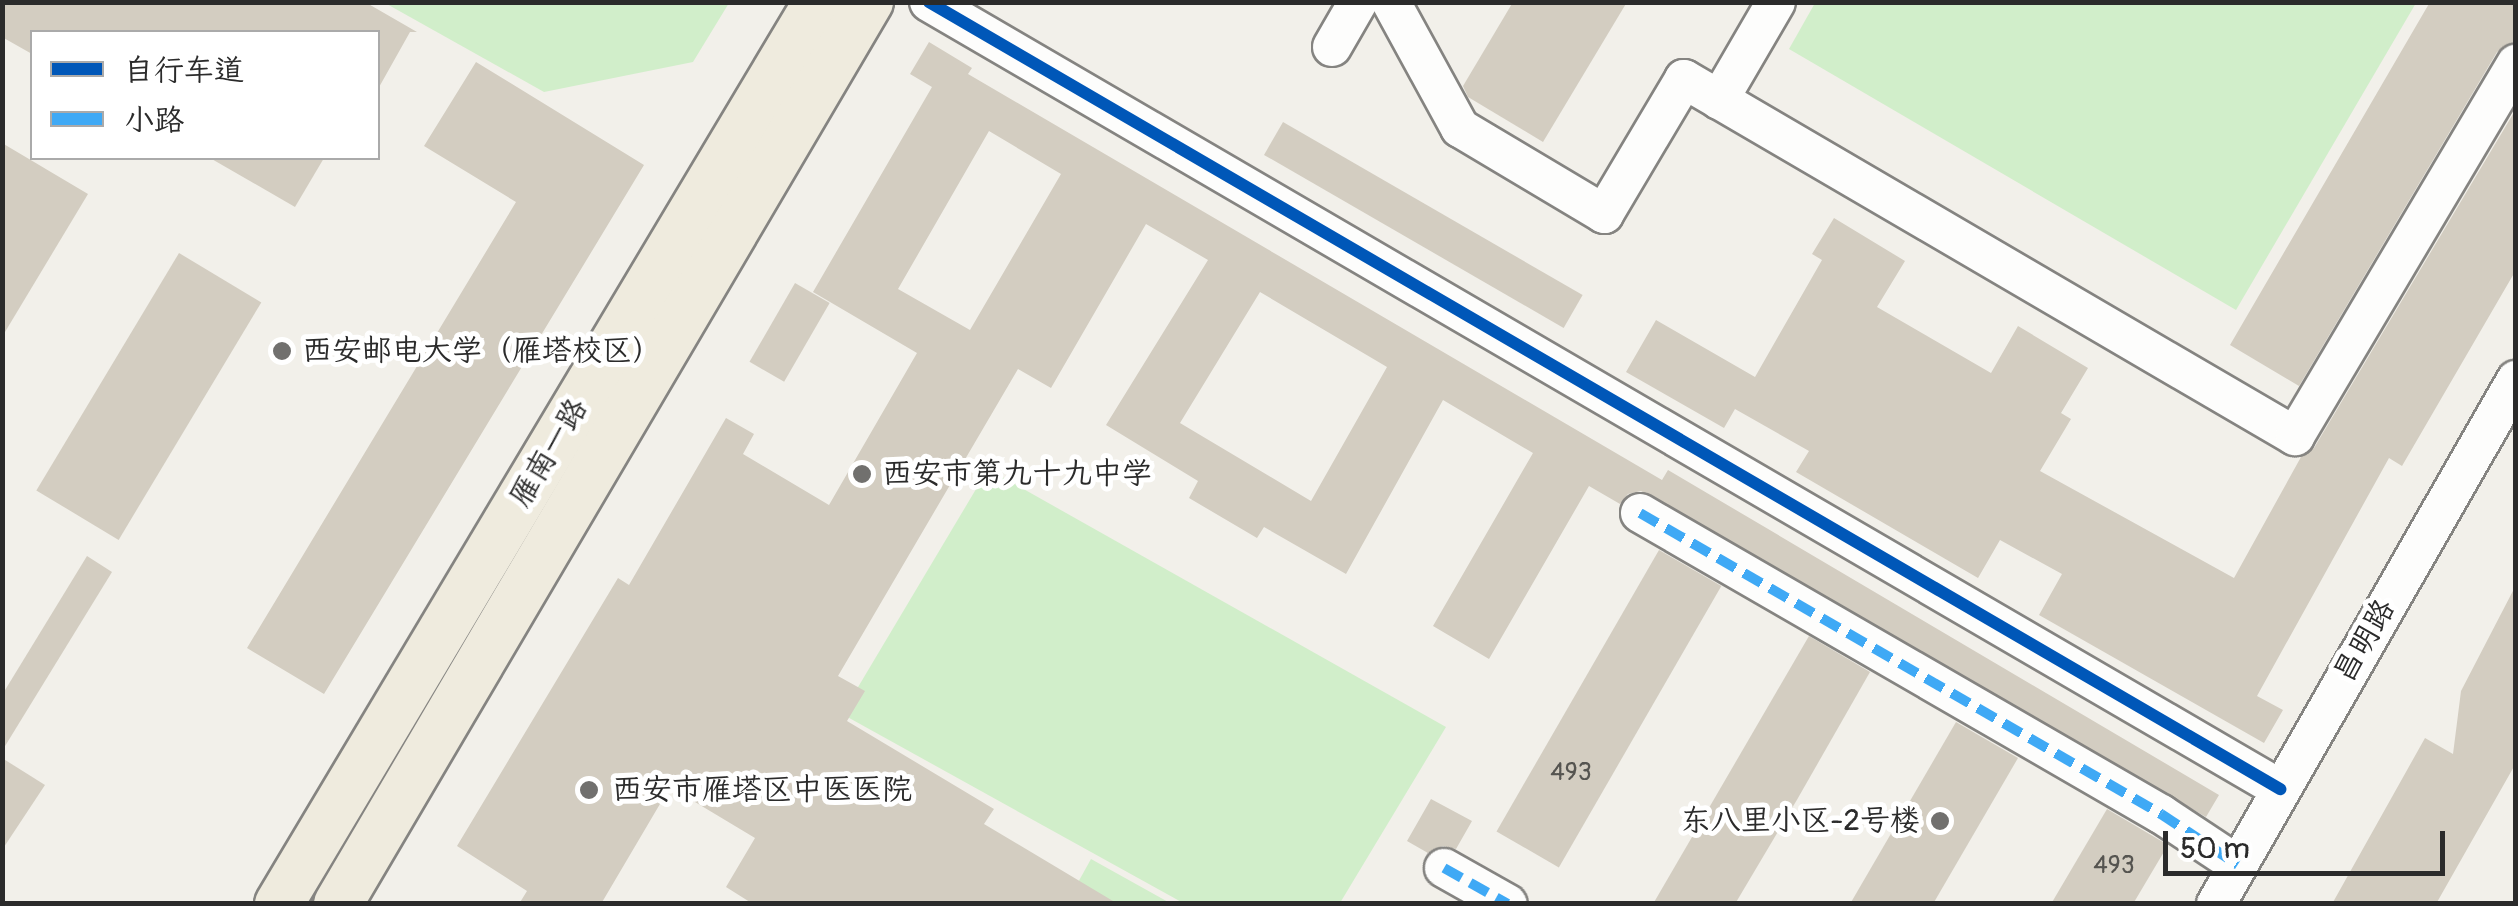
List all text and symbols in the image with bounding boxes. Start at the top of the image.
legend [30,30,380,160]
text: 自行车道 [124,52,244,89]
text: 小路 [124,102,184,139]
place label: 西安邮电大学（雁塔校区） [302,333,662,369]
marker: 西安邮电大学（雁塔校区） [271,340,293,362]
street label: 雁南一路 [503,392,595,514]
place label: 西安市第九十九中学 [882,456,1152,492]
marker: 西安市第九十九中学 [851,463,873,485]
street label: 昌明路 [2327,593,2403,689]
house number: 493 [1550,758,1592,788]
place label: 西安市雁塔区中医医院 [612,772,912,808]
marker: 西安市雁塔区中医医院 [576,777,602,803]
place label: 东八里小区-2号楼 [1680,803,1920,839]
marker: 东八里小区-2号楼 [1929,810,1951,832]
scale bar [2168,811,2450,873]
text: 50 m [2180,830,2250,867]
house number: 493 [2093,851,2135,881]

